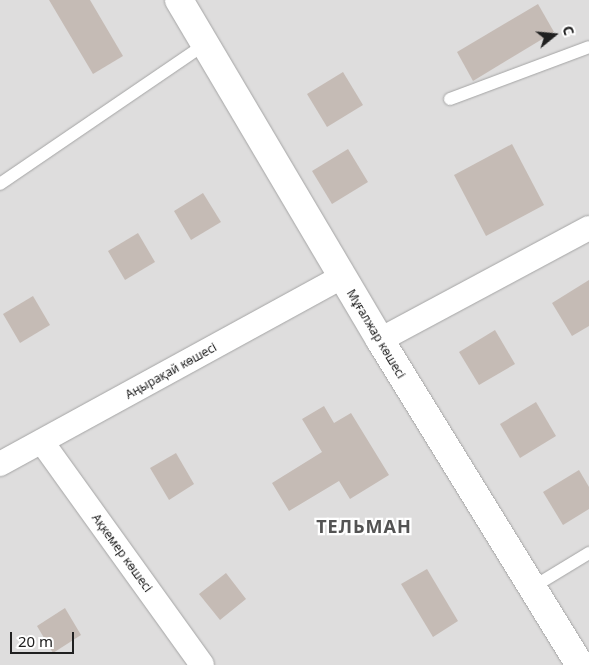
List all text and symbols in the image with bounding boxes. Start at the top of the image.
north arrow [529,10,579,60]
text: С [558,23,579,38]
street label: Мұғалжар көшесі [344,287,408,381]
street label: Аңырақай көшесі [123,340,219,402]
street label: Ақкемер көшесі [89,511,155,595]
district label: ТЕЛЬМАН [315,515,413,537]
scale bar [12,622,76,654]
text: 20 m [18,631,53,651]

